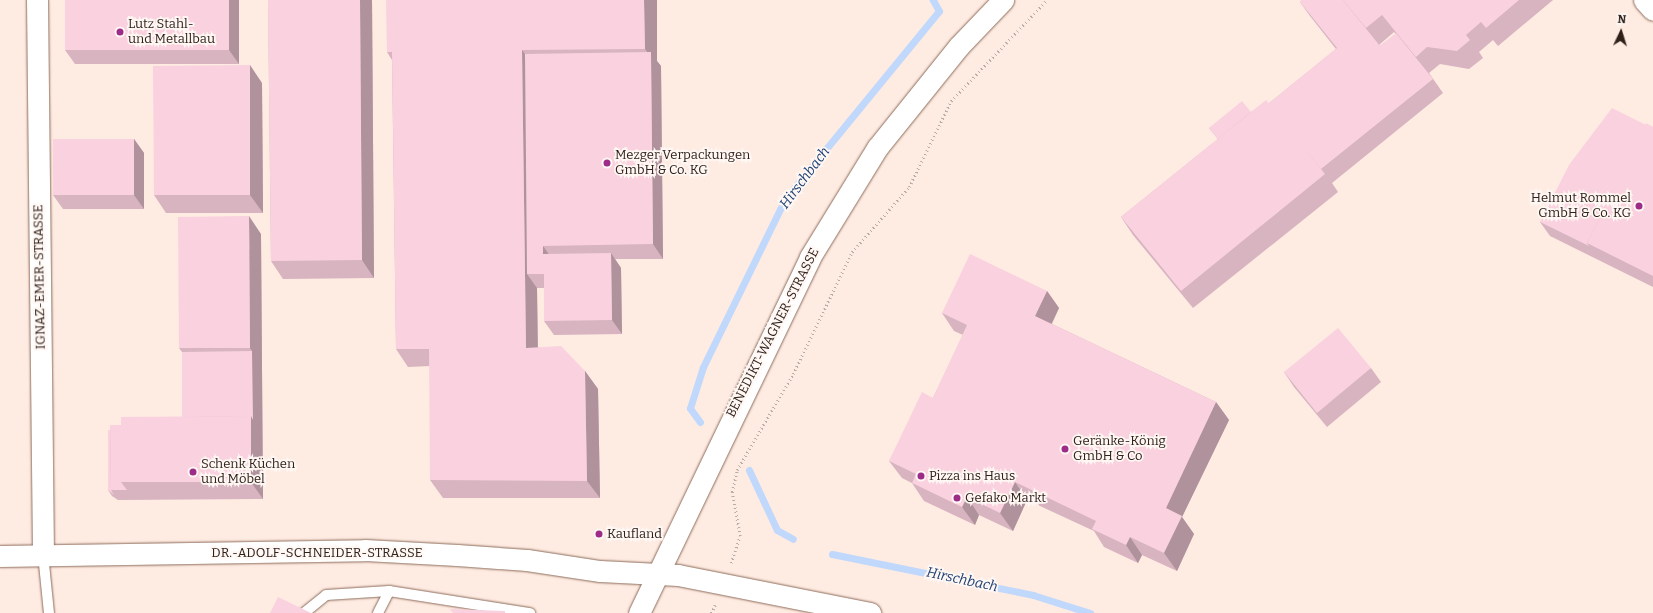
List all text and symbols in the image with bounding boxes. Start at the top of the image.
north arrow [1601,12,1641,52]
text: N [1617,13,1627,26]
place label: Lutz Stahl- und Metallbau [128,17,215,48]
marker: Lutz Stahl- und Metallbau [115,27,125,37]
water label: Hirschbach [776,144,834,212]
place label: Mezger Verpackungen GmbH & Co. KG [615,148,750,179]
marker: Mezger Verpackungen GmbH & Co. KG [602,158,612,168]
place label: Helmut Rommel GmbH & Co. KG [1531,191,1631,222]
marker: Helmut Rommel GmbH & Co. KG [1634,201,1644,211]
street label: IGNAZ-EMER-STRASSE [31,205,49,349]
street label: BENEDIKT-WAGNER-STRASSE [723,246,823,420]
place label: Geränke-König GmbH & Co [1073,434,1166,465]
marker: Geränke-König GmbH & Co [1060,444,1070,454]
place label: Schenk Küchen und Möbel [201,457,295,488]
marker: Schenk Küchen und Möbel [188,467,198,477]
place label: Pizza ins Haus [929,468,1015,484]
marker: Pizza ins Haus [916,471,926,481]
place label: Gefako Markt [965,490,1046,506]
marker: Gefako Markt [952,493,962,503]
place label: Kaufland [607,526,662,542]
marker: Kaufland [594,529,604,539]
street label: DR.-ADOLF-SCHNEIDER-STRASSE [211,545,423,561]
water label: Hirschbach [925,564,999,596]

